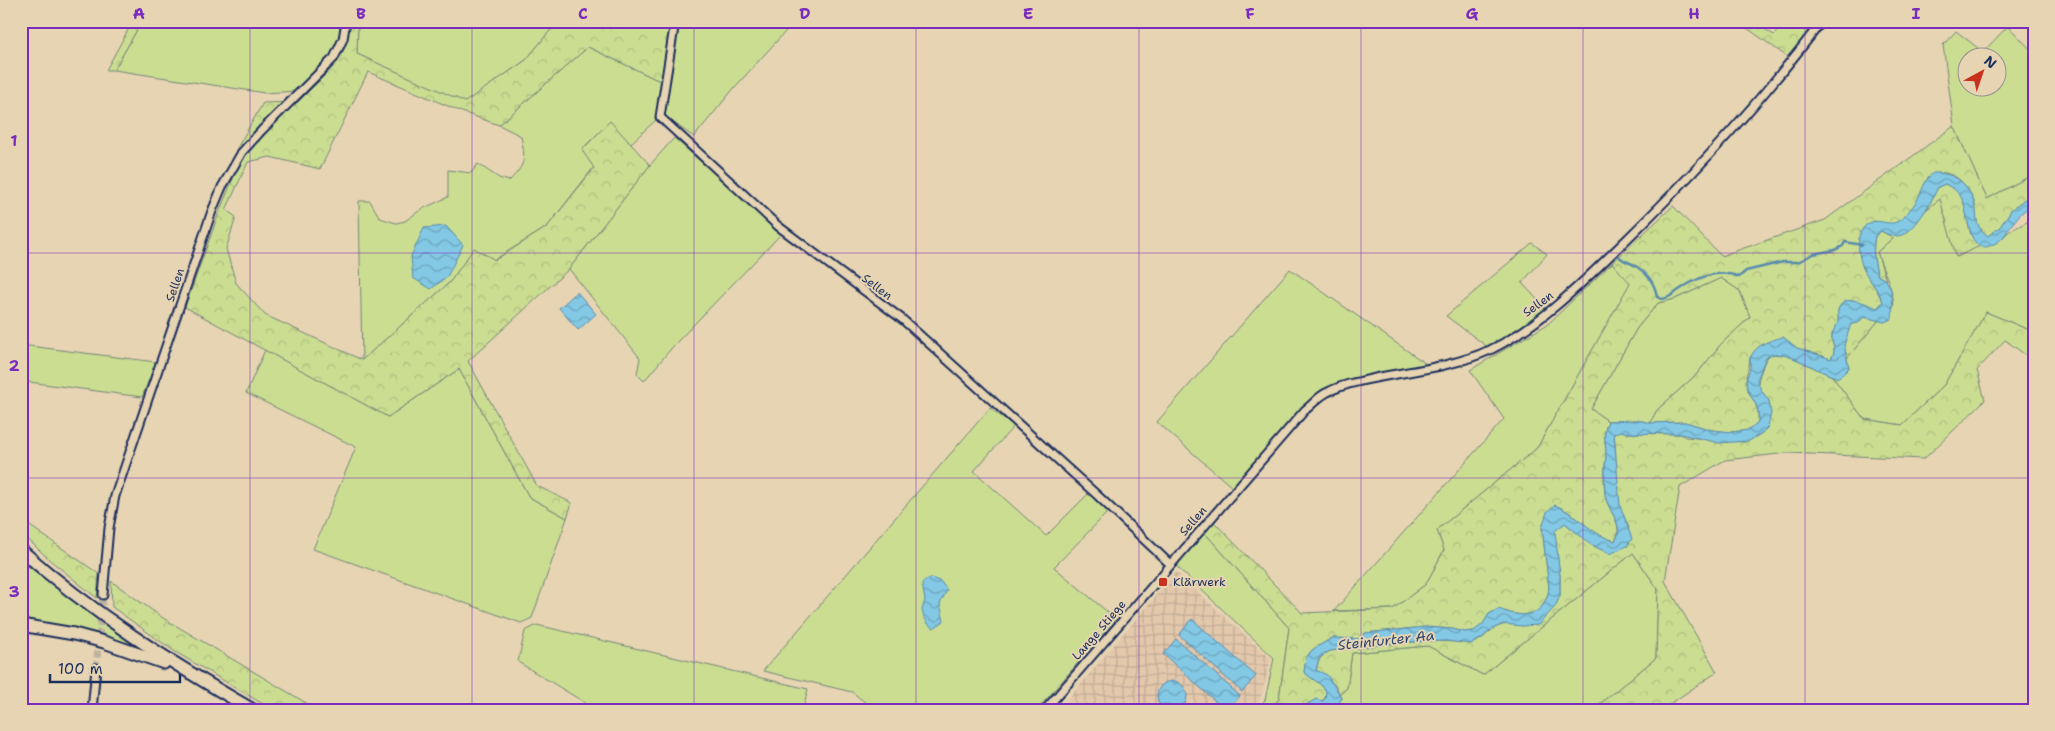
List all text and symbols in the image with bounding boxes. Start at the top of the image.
text: A [133,3,145,24]
text: B [356,3,366,24]
text: C [578,3,588,24]
text: D [799,3,811,24]
text: E [1023,3,1033,24]
text: F [1245,3,1255,24]
text: G [1466,3,1479,24]
text: H [1688,3,1700,24]
text: I [1912,3,1921,24]
north arrow [1958,48,2008,98]
text: N [1980,52,2000,73]
text: 1 [10,130,18,151]
street label: Sellen [162,266,188,304]
street label: Sellen [858,270,896,304]
street label: Sellen [1519,287,1557,321]
text: 2 [8,355,20,376]
street label: Sellen [1176,503,1210,539]
place label: Klärwerk [1173,574,1226,590]
marker: Klärwerk [1157,576,1169,588]
text: 3 [8,581,20,602]
street label: Lange Stiege [1068,596,1130,663]
water label: Steinfurter Aa [1337,626,1435,654]
scale bar [50,651,180,683]
text: 100 m [58,659,103,679]

